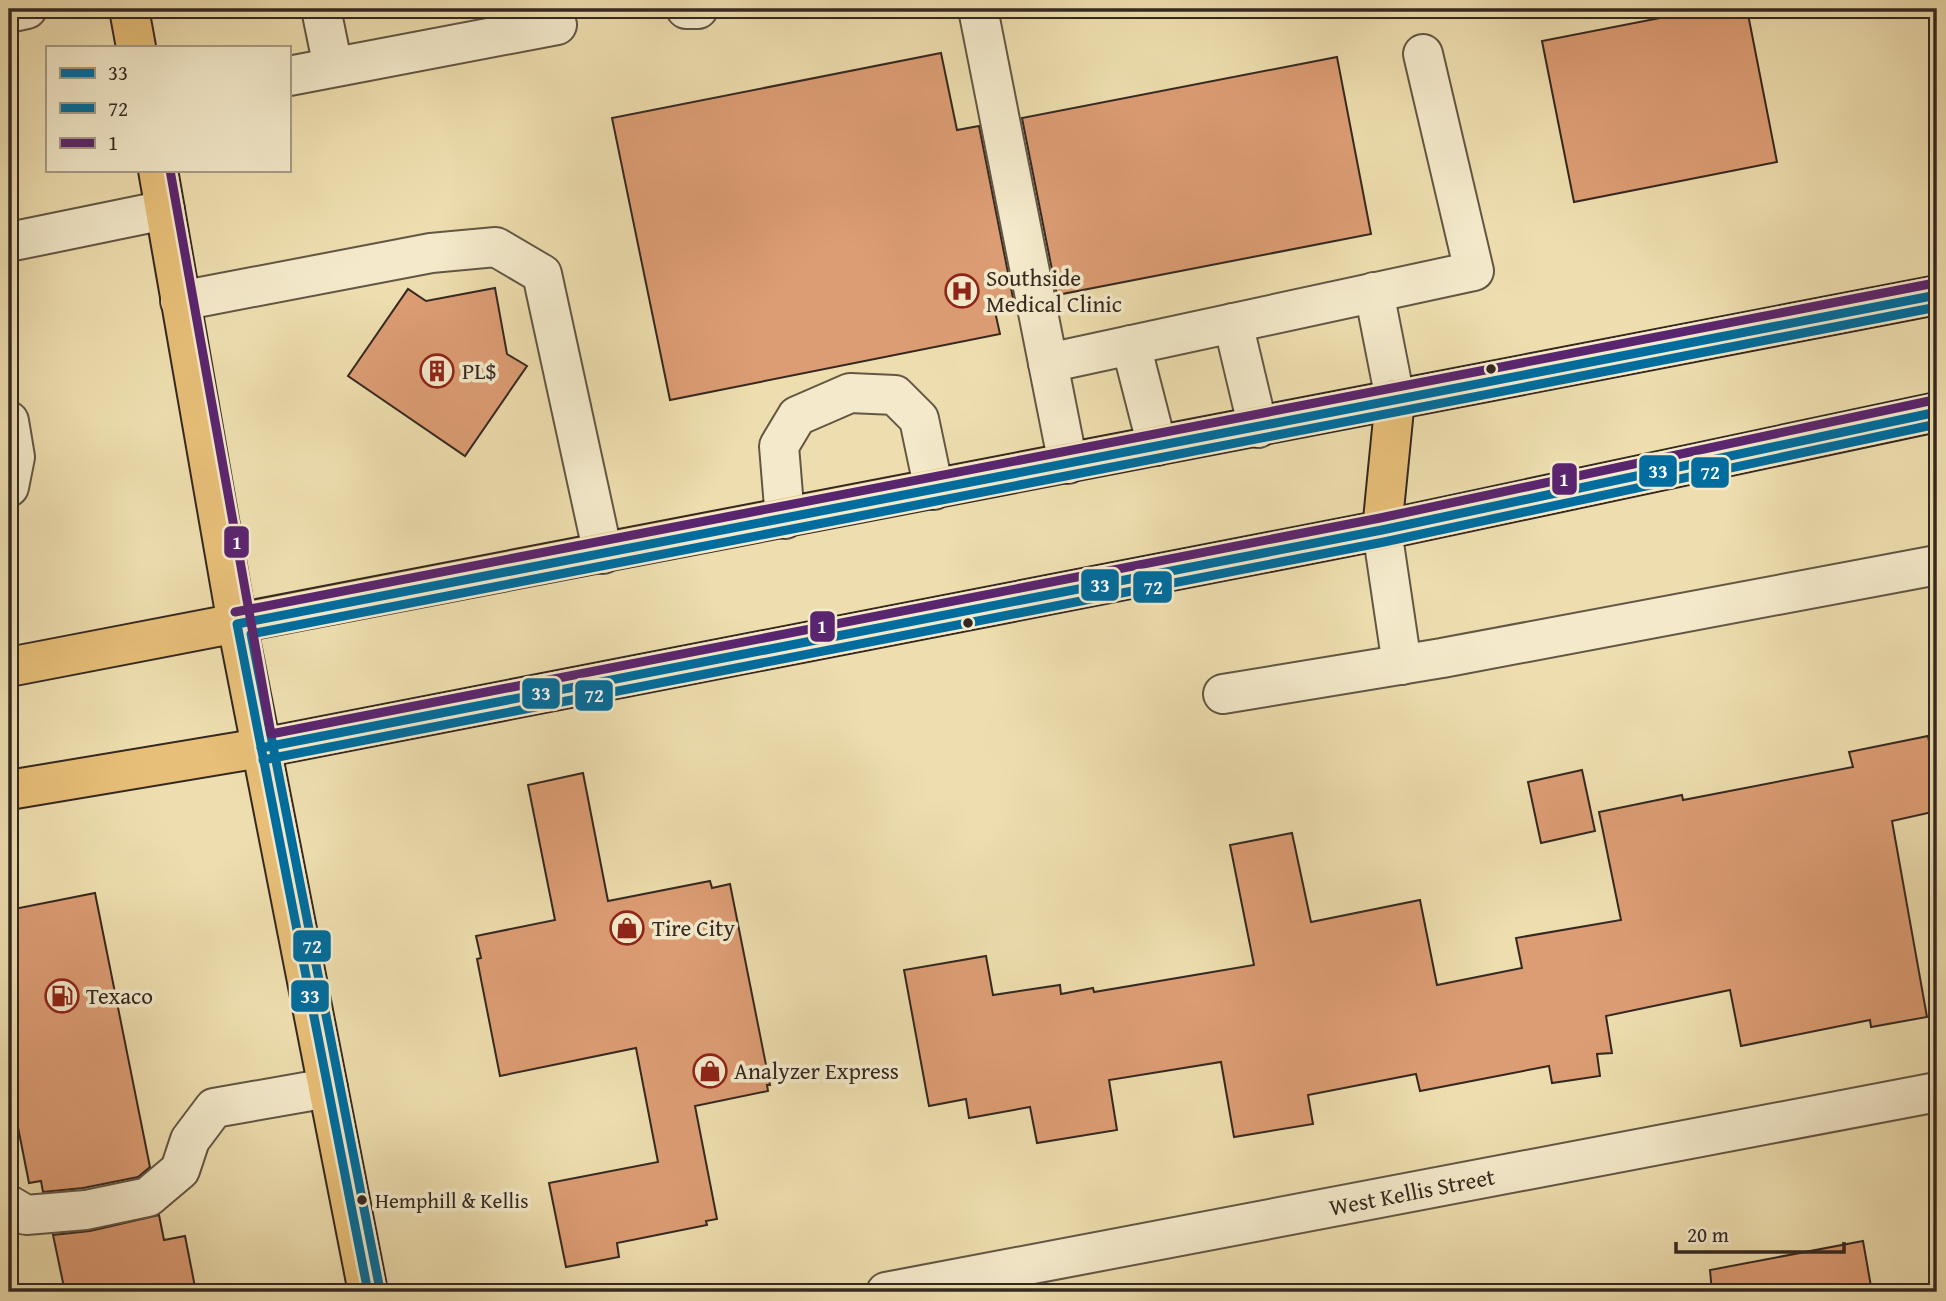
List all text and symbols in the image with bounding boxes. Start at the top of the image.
legend [46,46,290,172]
text: 33 [108,57,128,88]
text: 72 [108,93,128,124]
text: 1 [108,127,118,158]
place label: Southside Medical Clinic [986,261,1122,320]
hospital icon: Southside Medical Clinic [943,272,981,310]
building icon: PL$ [418,352,456,390]
place label: PL$ [462,354,497,387]
unlabelled marker [1484,362,1498,376]
line badge: 33 [1638,454,1678,488]
line badge: 72 [1690,456,1730,489]
text: 33 [1648,457,1668,485]
text: 72 [1700,458,1720,486]
line badge: 1 [1551,462,1578,496]
text: 1 [1559,465,1569,493]
line badge: 1 [223,525,250,559]
text: 1 [232,528,242,556]
line badge: 33 [1080,568,1120,602]
line badge: 72 [1132,570,1173,604]
text: 33 [1090,571,1110,599]
text: 72 [1143,573,1163,601]
line badge: 1 [809,610,836,643]
text: 1 [817,612,827,640]
unlabelled marker [961,616,975,630]
line badge: 33 [521,677,561,710]
text: 33 [531,679,551,707]
line badge: 72 [574,679,614,712]
text: 72 [584,681,604,709]
shop icon: Tire City [608,909,646,947]
place label: Tire City [652,911,735,944]
line badge: 72 [292,929,332,963]
text: 72 [302,932,322,960]
fuel station icon: Texaco [43,977,81,1015]
place label: Texaco [86,979,153,1012]
line badge: 33 [290,979,330,1013]
text: 33 [300,982,320,1010]
shop icon: Analyzer Express [691,1052,729,1090]
place label: Analyzer Express [734,1054,899,1087]
street label: West Kellis Street [1326,1159,1497,1224]
place label: Hemphill & Kellis [375,1185,529,1216]
marker: Hemphill & Kellis [355,1193,369,1207]
scale bar [1676,1210,1844,1254]
text: 20 m [1687,1219,1729,1250]

